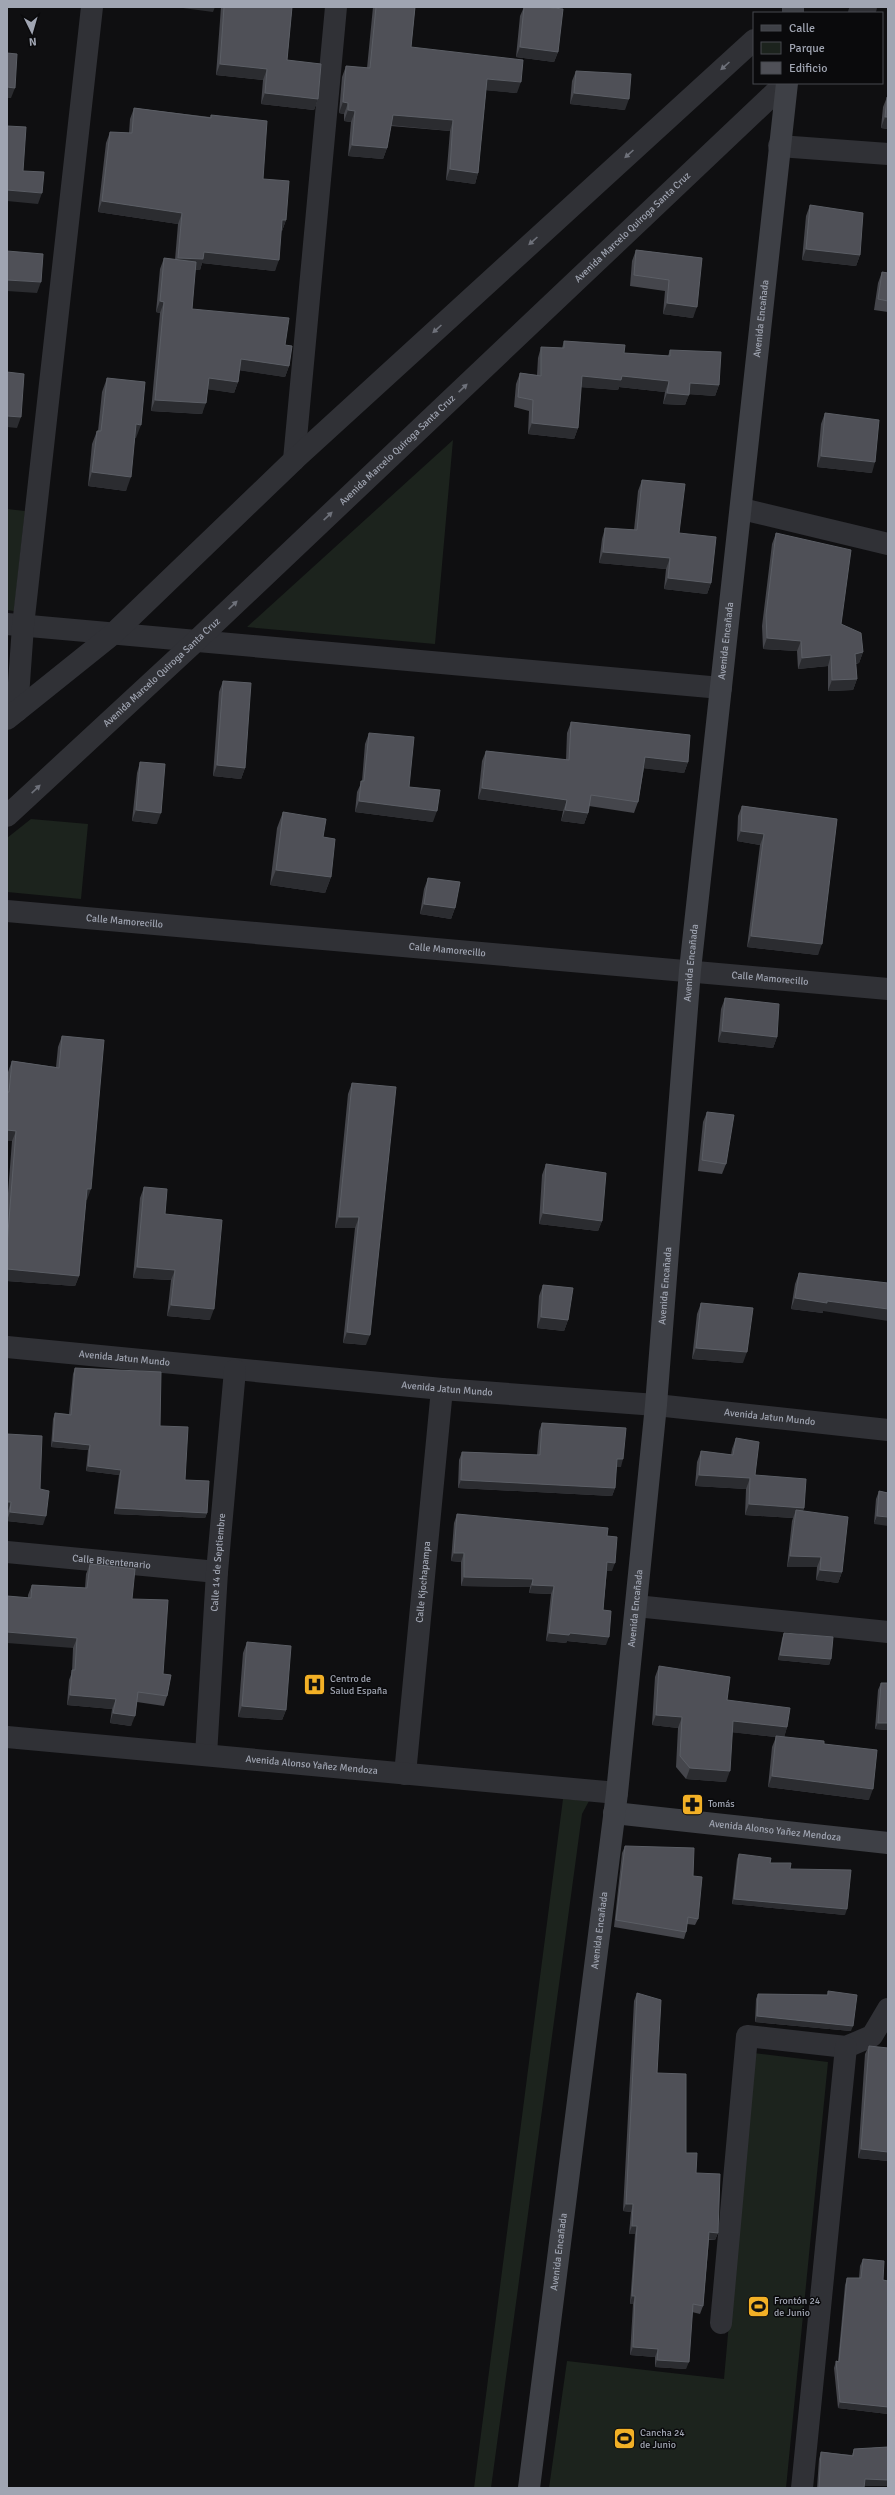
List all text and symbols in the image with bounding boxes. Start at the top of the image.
north arrow [12,12,52,52]
legend [753,12,883,84]
text: Calle [789,21,815,36]
text: N [28,35,37,48]
text: Parque [789,41,825,56]
one-way arrow [720,61,730,71]
text: Edificio [789,61,827,76]
one-way arrow [624,149,634,158]
street label: Avenida Marcelo Quiroga Santa Cruz [572,169,693,285]
one-way arrow [528,237,538,246]
street label: Avenida Encañada [751,279,771,358]
one-way arrow [432,324,442,334]
one-way arrow [458,383,468,393]
street label: Avenida Marcelo Quiroga Santa Cruz [337,392,458,508]
one-way arrow [323,511,333,521]
one-way arrow [229,601,238,610]
street label: Avenida Encañada [716,601,736,680]
street label: Avenida Marcelo Quiroga Santa Cruz [101,615,223,730]
one-way arrow [31,785,40,794]
street label: Calle Mamorecillo [86,912,164,931]
street label: Avenida Encañada [682,923,701,1002]
street label: Calle Mamorecillo [408,941,486,959]
street label: Calle Mamorecillo [731,969,809,988]
street label: Avenida Encañada [656,1247,674,1325]
street label: Avenida Jatun Mundo [78,1348,171,1369]
street label: Avenida Jatun Mundo [401,1379,493,1399]
street label: Avenida Jatun Mundo [724,1406,816,1428]
street label: Calle 14 de Septiembre [209,1513,228,1612]
street label: Calle Kjochapampa [414,1541,433,1623]
street label: Calle Bicentenario [72,1552,151,1572]
street label: Avenida Encañada [626,1569,645,1648]
hospital icon: Centro de Salud España [301,1672,327,1698]
place label: Centro de Salud España [330,1673,387,1697]
street label: Avenida Alonso Yañez Mendoza [245,1753,378,1777]
pharmacy icon: Tomás [680,1791,706,1817]
place label: Tomás [708,1798,735,1810]
street label: Avenida Alonso Yañez Mendoza [708,1817,842,1844]
street label: Avenida Encañada [589,1891,610,1970]
street label: Avenida Encañada [548,2212,570,2291]
sports icon: Frontón 24 de Junio [746,2294,772,2320]
place label: Frontón 24 de Junio [774,2295,821,2319]
sports icon: Cancha 24 de Junio [612,2426,638,2452]
place label: Cancha 24 de Junio [640,2427,685,2451]

